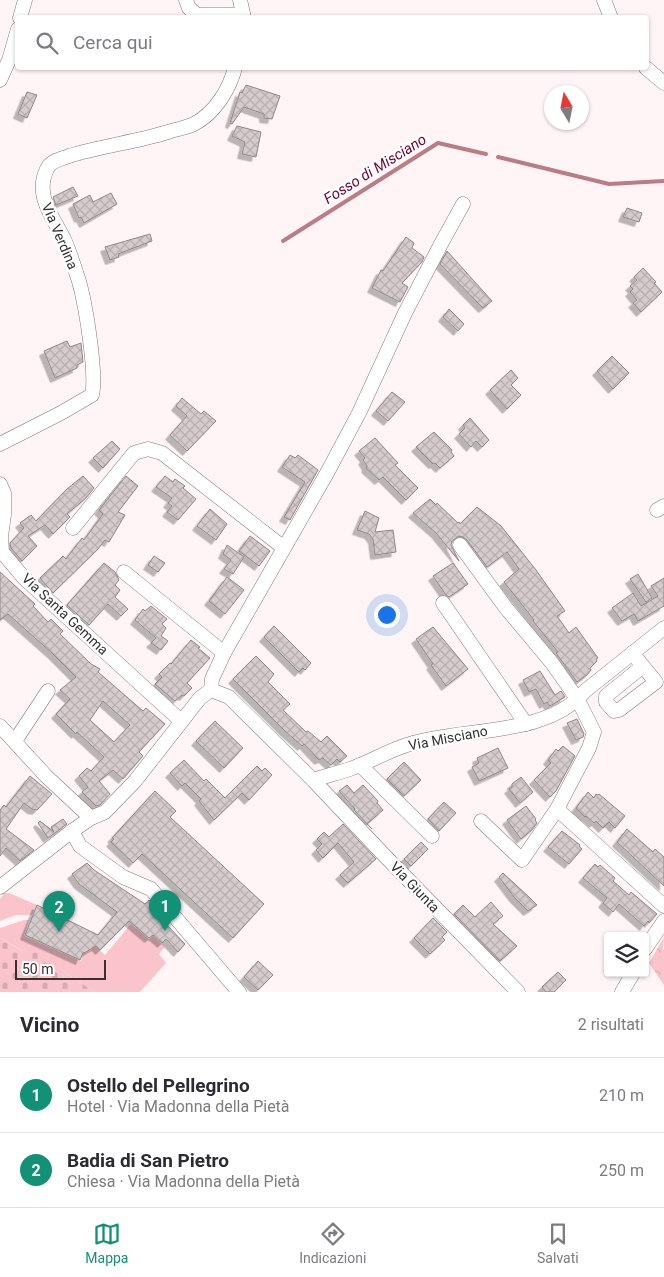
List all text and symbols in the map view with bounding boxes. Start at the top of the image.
search box [15,15,649,70]
icon: search [33,29,61,57]
text: Cerca qui [73,31,153,54]
north arrow [544,85,589,130]
water label: Fosso di Misciano [320,130,430,208]
street label: Via Verdina [39,200,81,272]
street label: Via Santa Gemma [19,570,111,658]
your location [374,602,400,628]
street label: Via Misciano [407,722,489,754]
street label: Via Giunta [387,858,443,916]
pin: 1 [149,890,181,931]
pin: 2 [43,891,75,932]
map controls [604,932,649,977]
button: layers [604,932,649,977]
scale bar [15,957,106,980]
text: 50 m [22,961,54,977]
text: Vicino [20,1013,79,1037]
text: 2 risultati [578,1015,644,1034]
text: Ostello del Pellegrino [67,1074,250,1097]
text: 1 [31,1086,41,1105]
text: 210 m [599,1086,644,1105]
text: Hotel · Via Madonna della Pietà [67,1097,290,1116]
text: Badia di San Pietro [67,1149,229,1172]
text: 2 [31,1161,41,1180]
text: 250 m [599,1161,644,1180]
text: Chiesa · Via Madonna della Pietà [67,1172,300,1191]
tab: Mappa [85,1220,129,1266]
tab: Indicazioni [299,1220,366,1266]
tab: Salvati [537,1220,579,1266]

